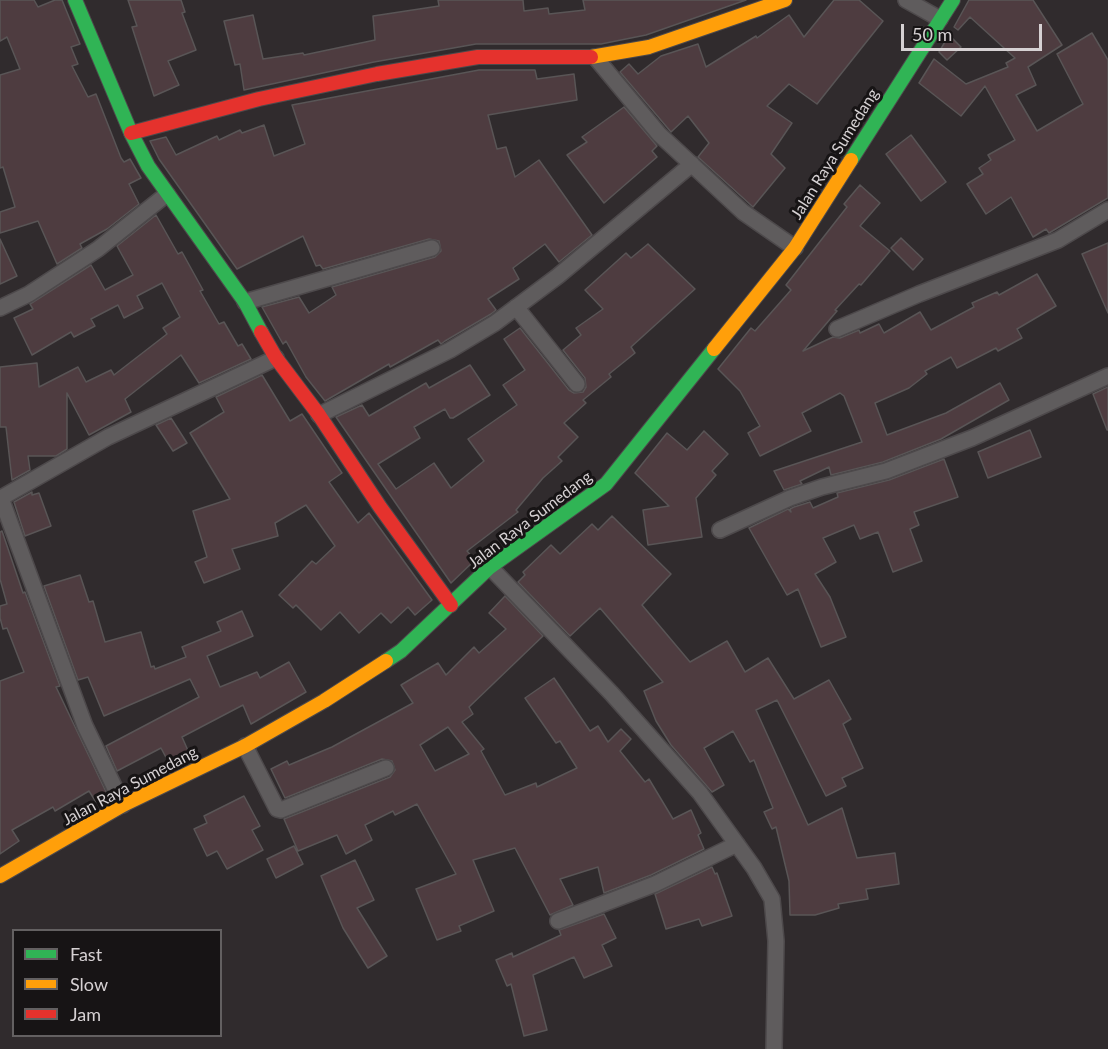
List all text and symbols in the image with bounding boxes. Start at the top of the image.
scale bar [904,12,1045,50]
text: 50 m [912,23,952,45]
street label: Jalan Raya Sumedang [787,85,883,223]
street label: Jalan Raya Sumedang [464,467,596,573]
street label: Jalan Raya Sumedang [59,742,201,830]
legend [12,929,222,1037]
text: Fast [70,943,102,965]
text: Slow [70,973,108,995]
text: Jam [70,1003,101,1025]

